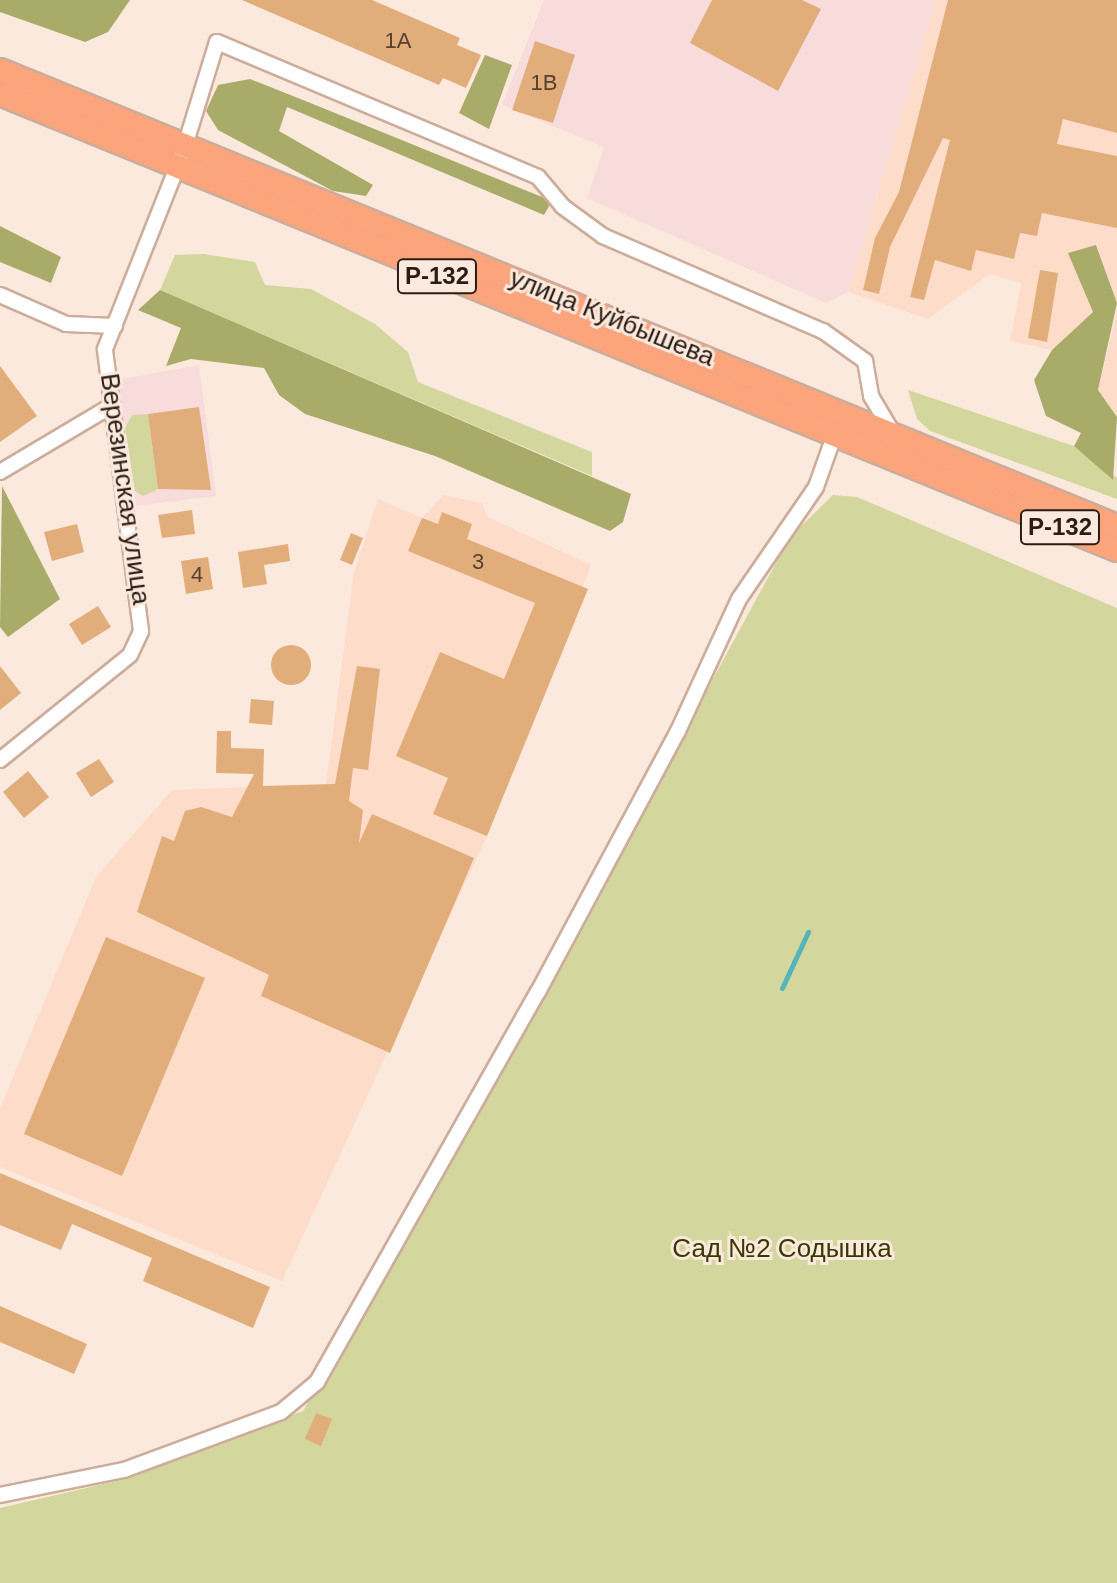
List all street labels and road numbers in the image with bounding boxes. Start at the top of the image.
road number: Р-132 [395,256,479,296]
street label: улица Куйбышева [505,263,719,373]
street label: Верезинская улица [93,371,157,607]
road number: Р-132 [1018,507,1102,547]

